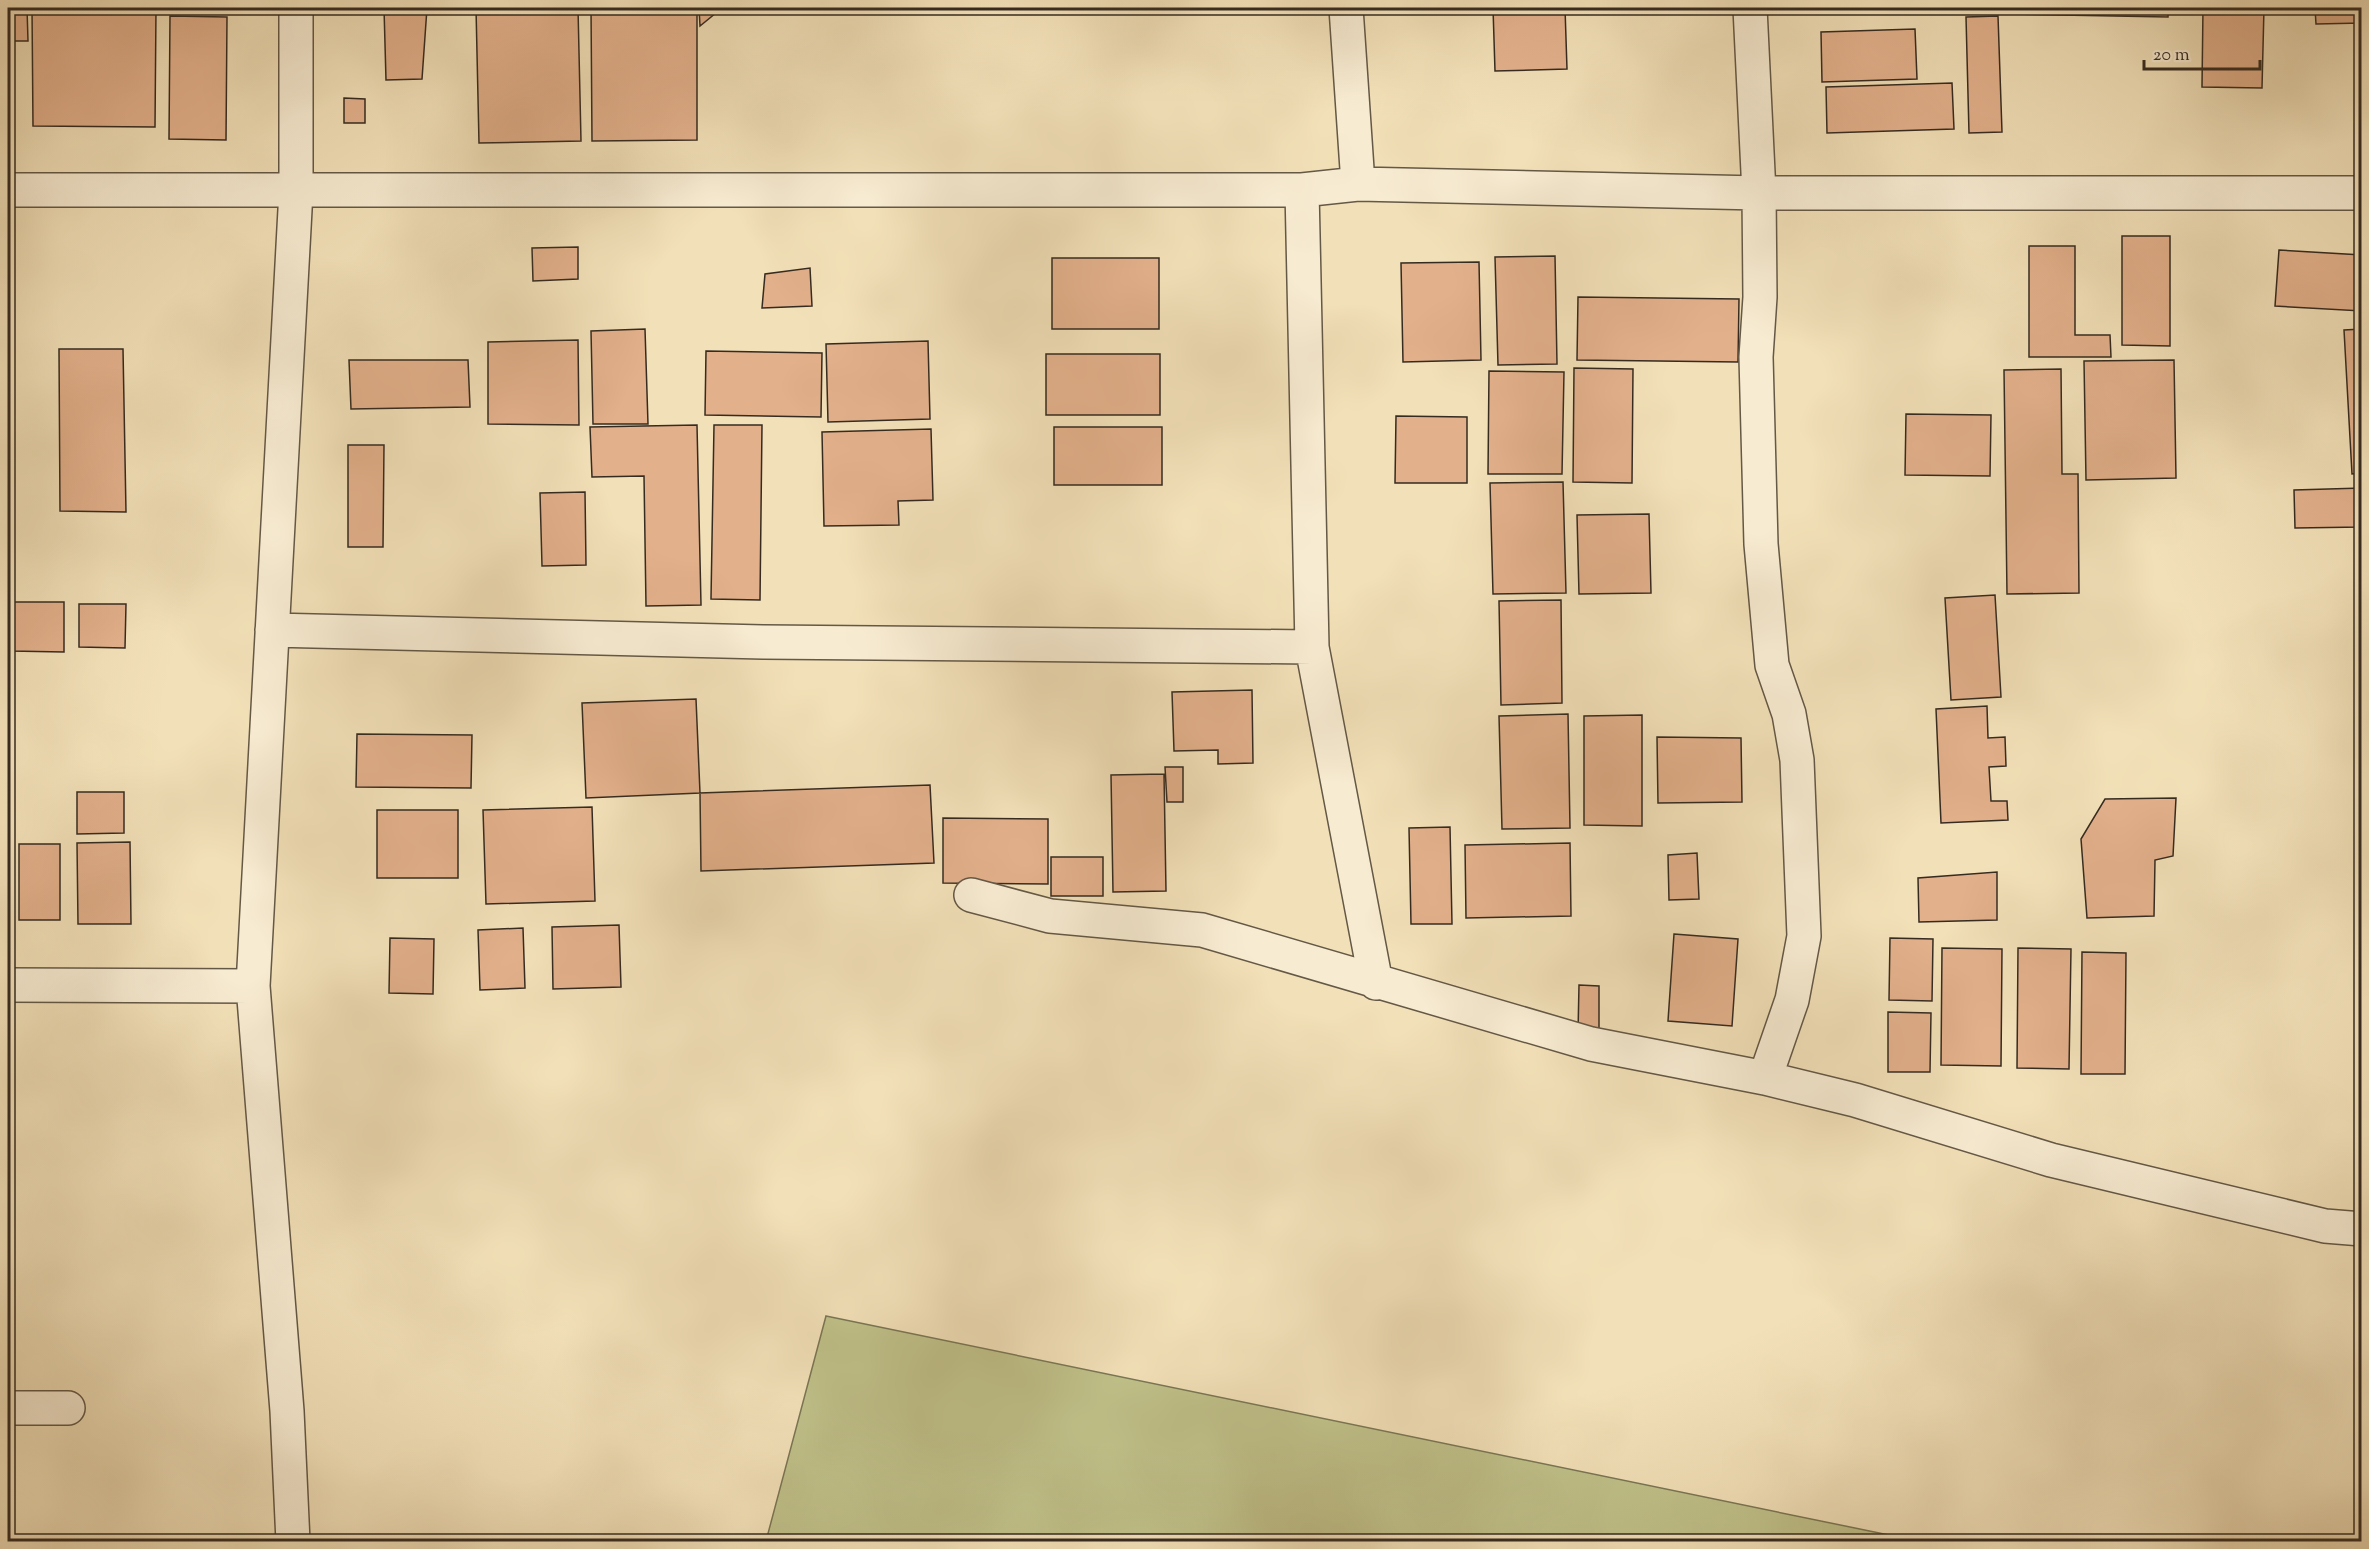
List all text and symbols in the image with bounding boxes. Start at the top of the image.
scale bar [2144,33,2260,71]
text: 20 m [2153,43,2190,69]

